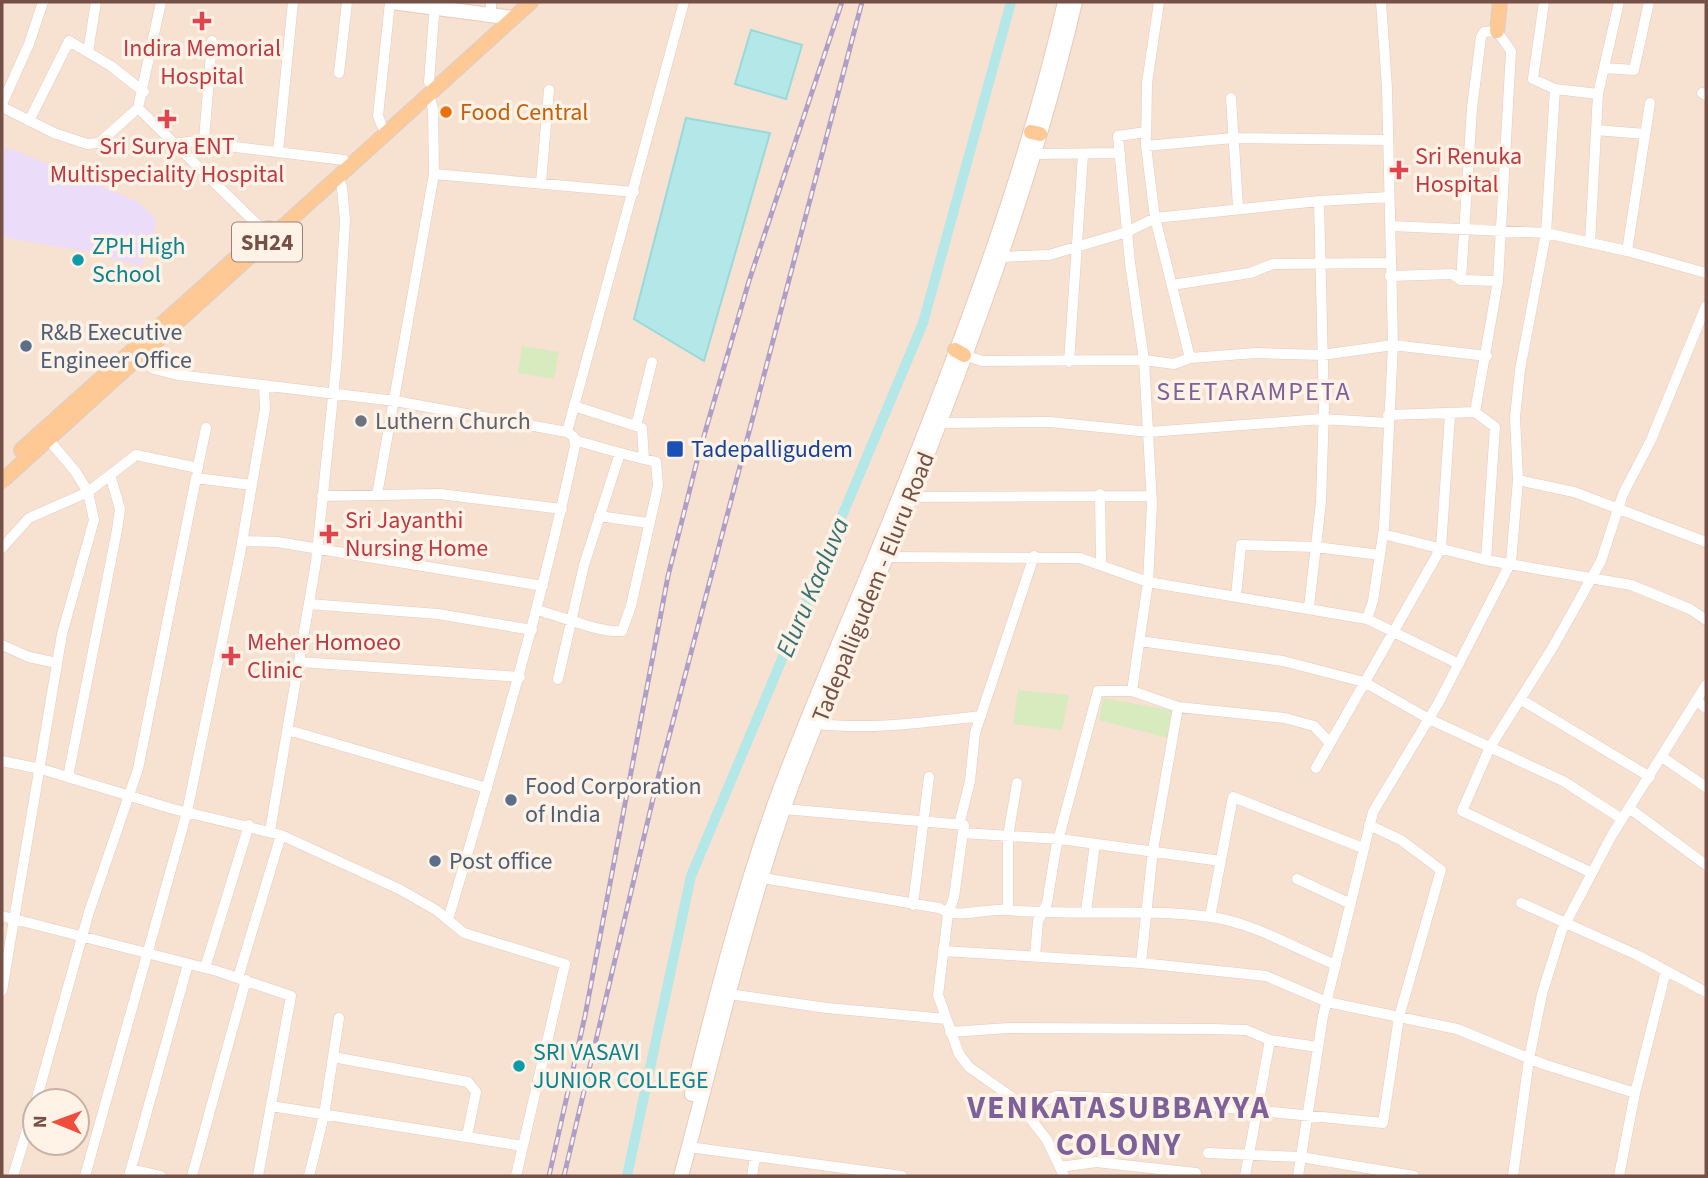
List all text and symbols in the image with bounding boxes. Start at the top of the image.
marker: Indira Memorial Hospital [192,11,212,31]
place label: Indira Memorial Hospital [123,31,281,94]
place label: Food Central [460,95,589,130]
marker: Food Central [438,104,454,120]
marker: Sri Surya ENT Multispeciality Hospital [157,109,177,129]
place label: Sri Surya ENT Multispeciality Hospital [50,129,284,192]
place label: Sri Renuka Hospital [1415,139,1522,202]
marker: Sri Renuka Hospital [1389,160,1409,180]
road number: SH24 [232,222,302,262]
place label: ZPH High School [92,229,186,292]
marker: ZPH High School [70,252,86,268]
place label: R&B Executive Engineer Office [40,315,192,378]
marker: R&B Executive Engineer Office [18,338,34,354]
district label: SEETARAMPETA [1156,373,1352,410]
place label: Luthern Church [375,404,531,439]
marker: Luthern Church [353,413,369,429]
place label: Tadepalligudem [691,432,853,467]
marker: Tadepalligudem [665,439,685,459]
street label: Tadepalligudem - Eluru Road [803,447,944,728]
place label: Sri Jayanthi Nursing Home [345,503,488,566]
water label: Eluru Kaaluva [766,512,858,663]
marker: Sri Jayanthi Nursing Home [319,524,339,544]
place label: Meher Homoeo Clinic [247,625,401,688]
marker: Meher Homoeo Clinic [221,646,241,666]
place label: Food Corporation of India [525,769,702,832]
marker: Food Corporation of India [503,792,519,808]
place label: Post office [449,844,553,879]
marker: Post office [427,853,443,869]
place label: SRI VASAVI JUNIOR COLLEGE [533,1035,709,1098]
marker: SRI VASAVI JUNIOR COLLEGE [511,1058,527,1074]
district label: VENKATASUBBAYYA COLONY [966,1085,1271,1168]
north arrow [21,1087,91,1157]
text: N [27,1115,54,1128]

